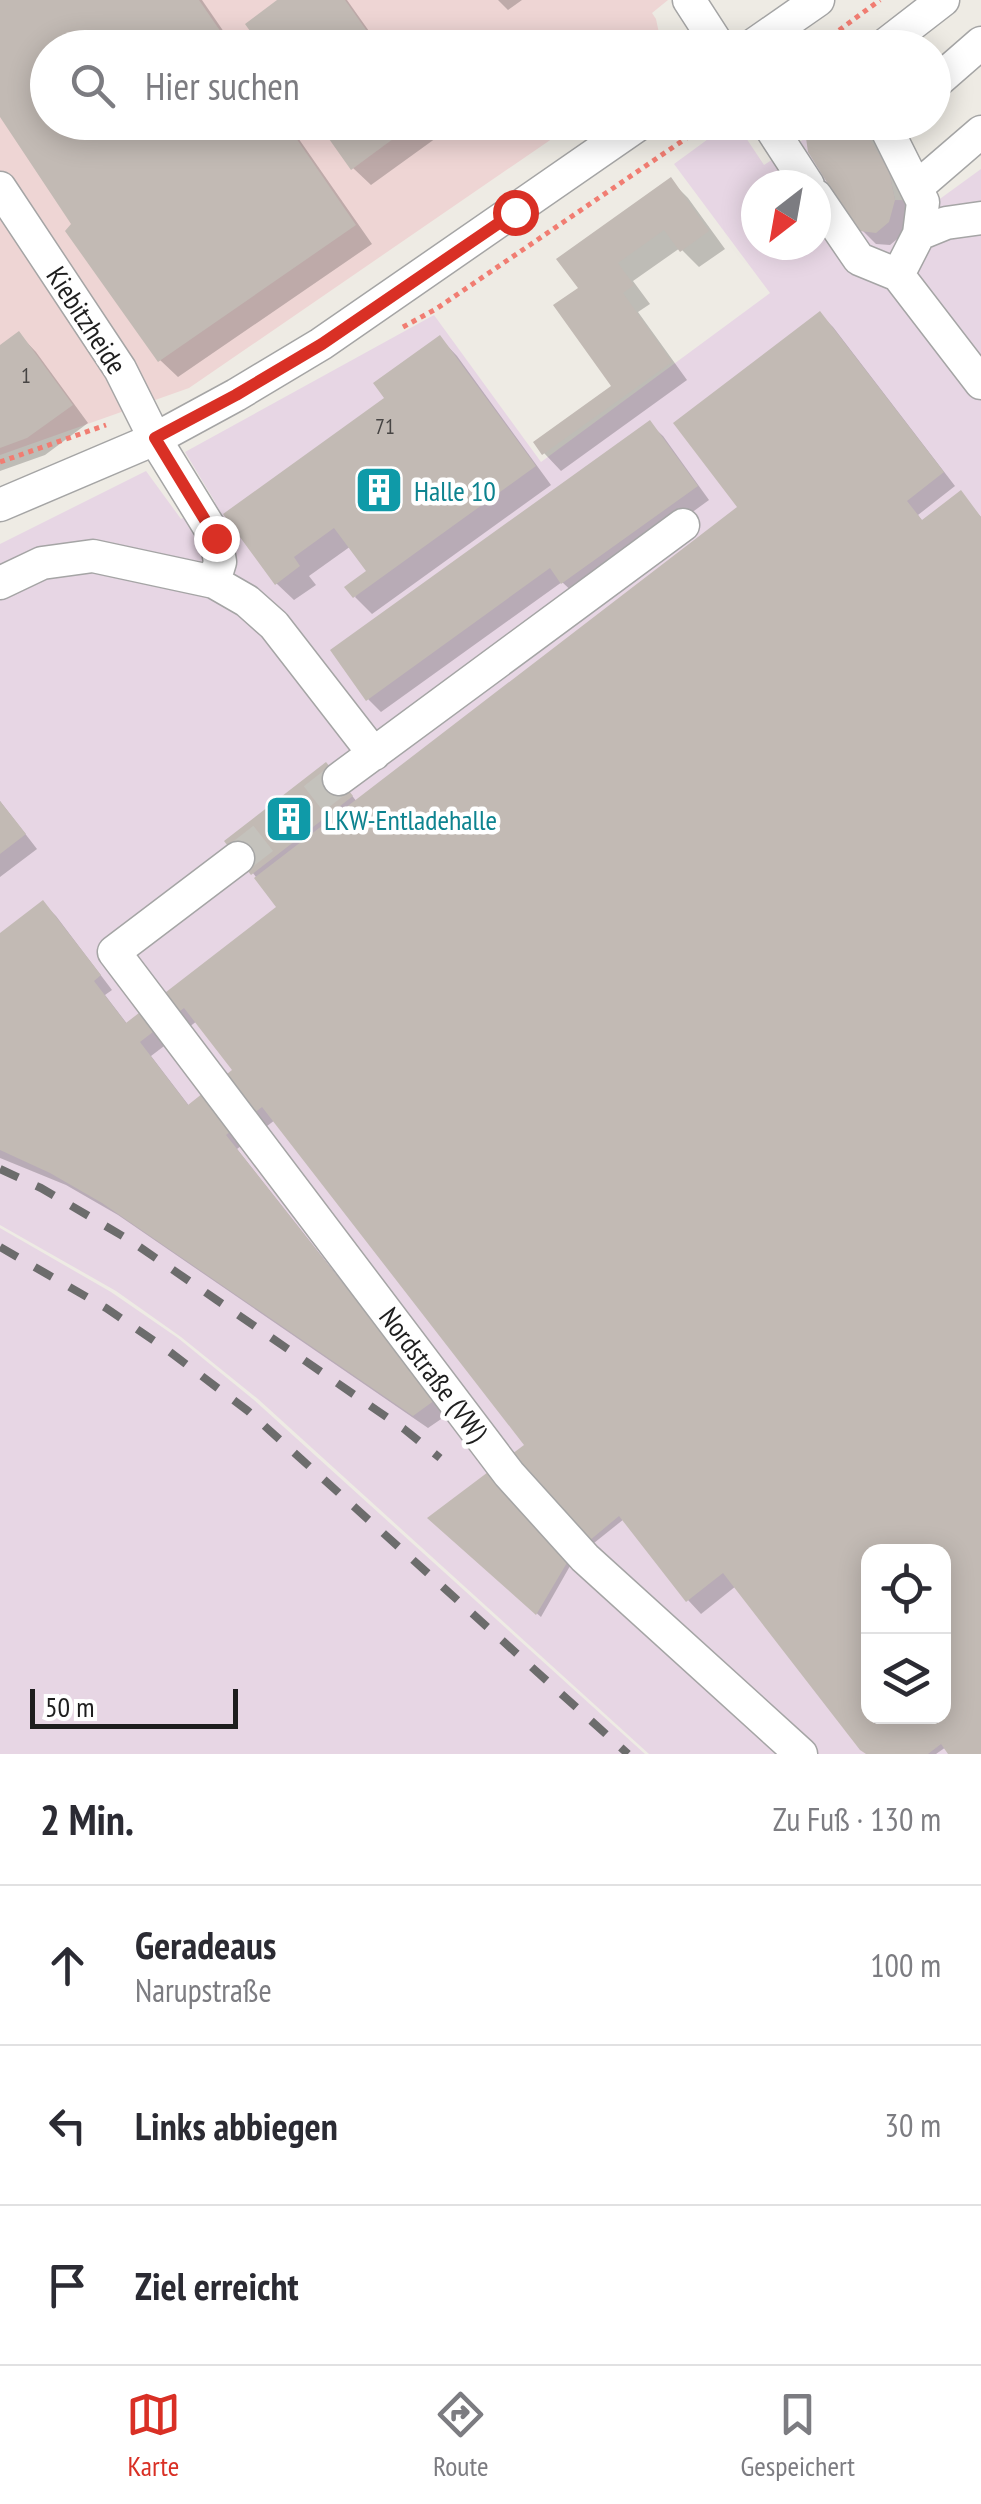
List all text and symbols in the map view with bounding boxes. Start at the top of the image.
search box [30,30,951,140]
icon: search [65,58,120,113]
text: Hier suchen [145,61,300,110]
north arrow [741,170,831,260]
route start [493,190,539,236]
street label: Kiebitzheide [39,259,135,381]
house number: 1 [21,361,31,389]
house number: 71 [375,412,395,440]
building icon: Halle 10 [353,464,405,516]
place label: Halle 10 [414,472,496,509]
route end [194,516,240,562]
building icon: LKW-Entladehalle [263,793,315,845]
place label: LKW-Entladehalle [324,801,497,838]
street label: Nordstraße (VW) [371,1299,497,1449]
map controls [861,1544,951,1724]
button: locate [861,1544,951,1634]
button: layers [861,1634,951,1724]
scale bar [30,1684,238,1728]
text: 50 m [45,1688,94,1725]
text: 2 Min. [40,1792,134,1847]
text: Zu Fuß · 130 m [773,1798,941,1840]
text: Geradeaus [135,1920,276,1969]
icon: ahead [40,1938,95,1993]
text: 100 m [870,1944,941,1986]
text: Narupstraße [135,1969,272,2011]
icon: left [40,2098,95,2153]
text: Links abbiegen [135,2101,338,2150]
text: 30 m [885,2104,941,2146]
icon: arrive [40,2258,95,2313]
text: Ziel erreicht [135,2261,299,2310]
tab: Karte [126,2387,181,2484]
tab: Route [433,2387,489,2484]
tab: Gespeichert [740,2387,855,2484]

